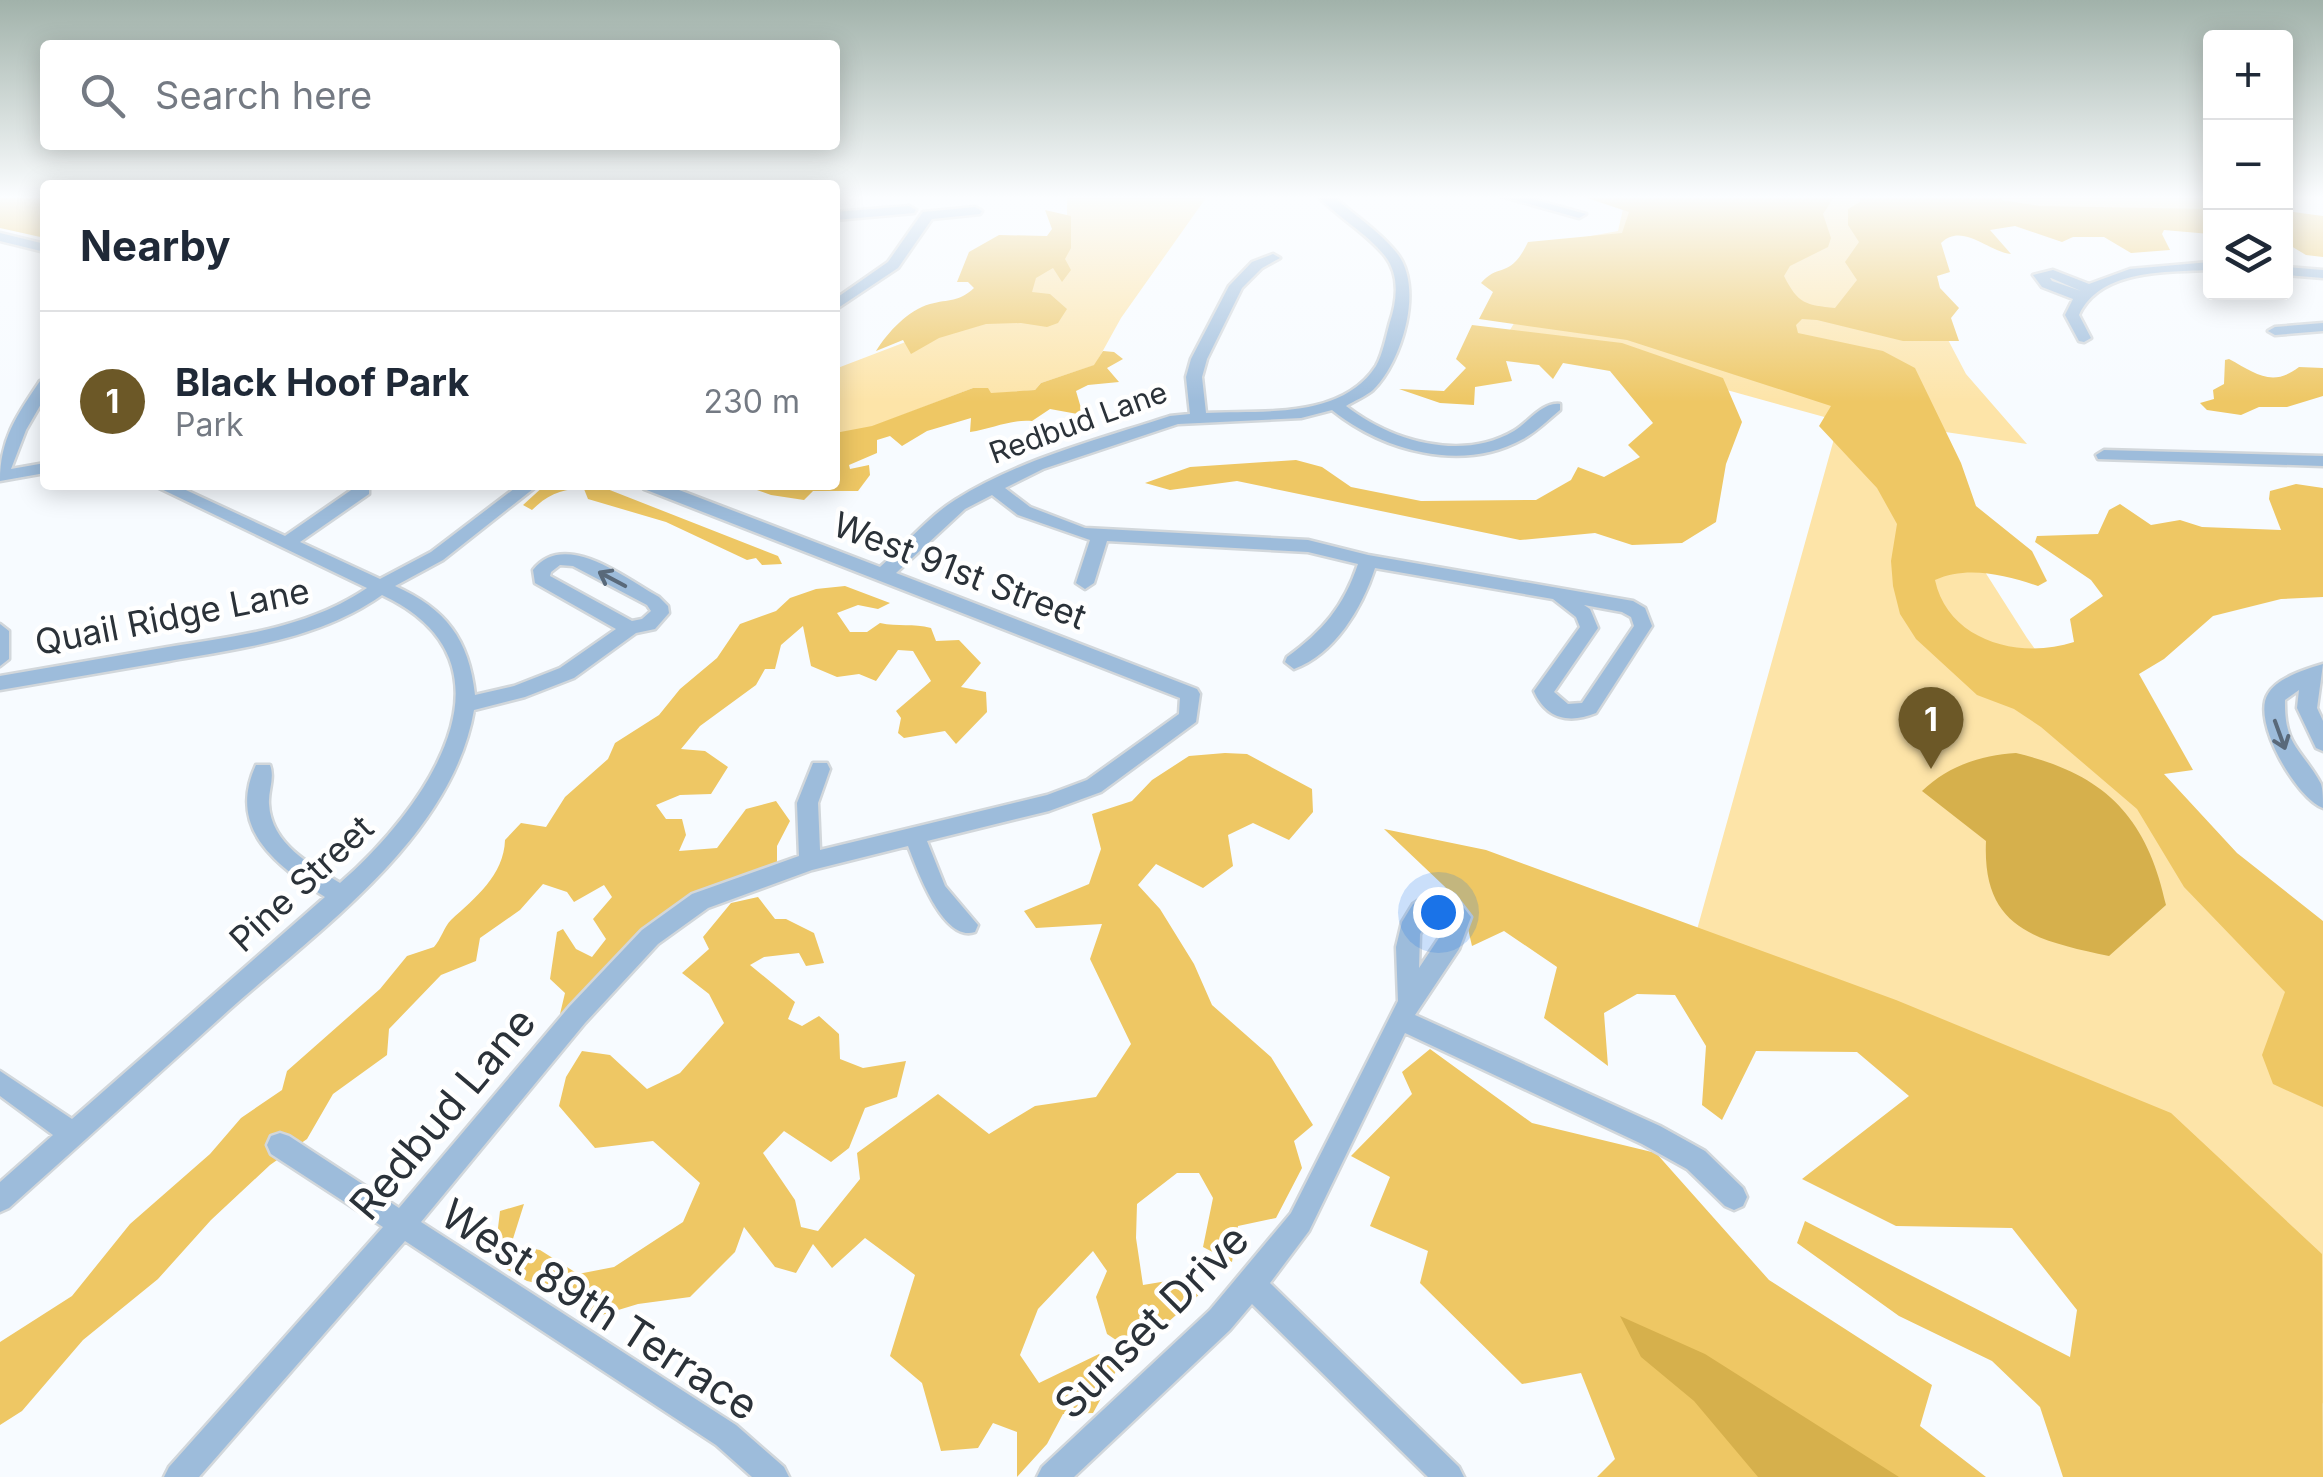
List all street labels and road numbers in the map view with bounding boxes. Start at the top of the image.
street label: Redbud Lane [984,373,1172,471]
street label: West 91st Street [828,502,1092,638]
street label: Quail Ridge Lane [31,569,313,663]
street label: Pine Street [221,806,381,960]
street label: Redbud Lane [338,997,546,1229]
street label: West 89th Terrace [432,1188,768,1430]
street label: Sunset Drive [1044,1214,1258,1428]

